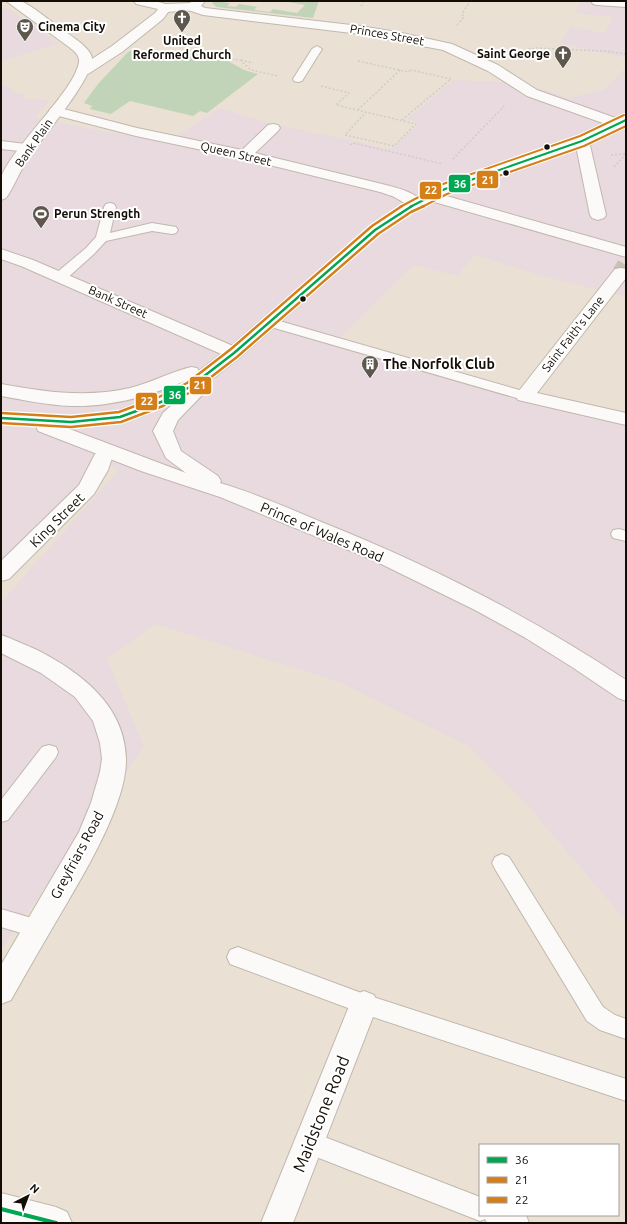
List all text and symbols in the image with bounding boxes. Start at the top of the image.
church icon: United Reformed Church [172,8,192,33]
theatre icon: Cinema City [15,17,35,42]
place label: Cinema City [38,20,106,33]
street label: Princes Street [349,22,425,47]
place label: United Reformed Church [133,34,231,61]
church icon: Saint George [553,44,573,69]
place label: Saint George [477,47,550,60]
street label: Bank Plain [12,116,55,169]
street label: Queen Street [199,139,273,168]
unlabelled marker [542,142,552,152]
unlabelled marker [501,168,511,178]
line badge: 21 [476,170,499,189]
line badge: 36 [448,174,471,193]
text: 21 [482,174,494,186]
text: 36 [454,178,466,190]
line badge: 22 [419,181,442,200]
text: 22 [425,184,437,196]
sports icon: Perun Strength [31,204,51,229]
place label: Perun Strength [54,207,140,220]
street label: Bank Street [87,283,150,320]
street label: Saint Faith's Lane [539,293,606,374]
unlabelled marker [298,294,308,304]
building icon: The Norfolk Club [360,354,380,379]
place label: The Norfolk Club [383,356,495,372]
line badge: 21 [189,376,212,395]
text: 21 [194,379,206,391]
line badge: 36 [163,385,186,405]
text: 36 [169,389,181,401]
line badge: 22 [135,392,158,411]
text: 22 [141,395,153,407]
street label: King Street [26,489,88,551]
street label: Prince of Wales Road [258,499,386,565]
street label: Greyfriars Road [47,808,107,902]
street label: Maidstone Road [289,1053,353,1175]
legend [479,1144,619,1216]
text: 36 [515,1153,529,1166]
text: 21 [515,1173,529,1186]
north arrow [8,1176,48,1216]
text: N [28,1181,42,1196]
text: 22 [515,1193,529,1206]

